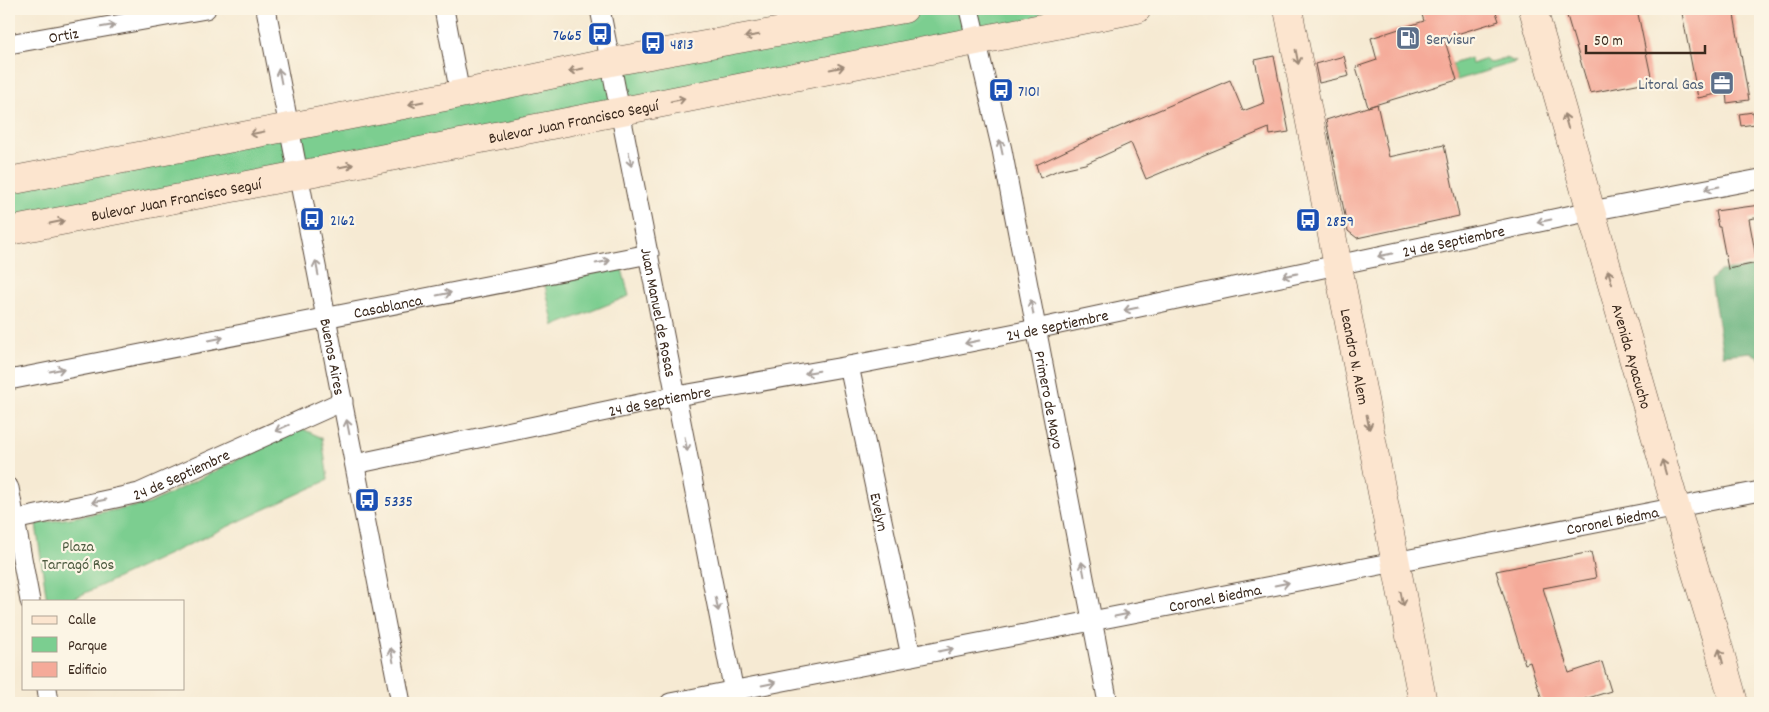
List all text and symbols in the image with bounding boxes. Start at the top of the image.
one-way arrow [100,20,116,30]
bus stop icon: 7665 [587,21,613,47]
scale bar [1586,22,1705,54]
street label: Ortiz [47,23,80,51]
place label: 7665 [553,25,582,48]
fuel station icon: Servisur [1395,25,1421,51]
place label: Servisur [1426,29,1475,52]
bus stop icon: 4813 [640,30,666,56]
text: 50 m [1594,31,1623,53]
one-way arrow [745,32,761,42]
place label: 4813 [670,34,694,57]
one-way arrow [1293,48,1302,64]
one-way arrow [828,63,844,73]
one-way arrow [568,66,584,75]
one-way arrow [274,68,284,84]
office icon: Litoral Gas [1709,70,1735,96]
place label: Litoral Gas [1638,74,1704,97]
bus stop icon: 7101 [988,77,1014,103]
place label: 7101 [1018,81,1040,104]
street label: Bulevar Juan Francisco Seguí [487,95,662,151]
one-way arrow [669,95,685,104]
one-way arrow [409,98,425,108]
one-way arrow [1560,113,1570,129]
one-way arrow [249,129,265,138]
one-way arrow [996,140,1005,156]
one-way arrow [626,151,635,167]
one-way arrow [338,161,354,170]
street label: Bulevar Juan Francisco Seguí [89,173,264,229]
one-way arrow [1705,184,1721,193]
bus stop icon: 2162 [299,206,325,232]
bus stop icon: 2859 [1295,207,1321,233]
place label: 2162 [330,210,355,233]
place label: 2859 [1326,211,1354,234]
one-way arrow [48,216,64,226]
one-way arrow [1536,217,1552,226]
street label: 24 de Septiembre [1401,221,1507,265]
street label: Juan Manuel de Rosas [633,246,681,380]
one-way arrow [1377,251,1393,260]
one-way arrow [595,257,611,267]
one-way arrow [311,260,321,276]
one-way arrow [1605,269,1615,285]
one-way arrow [1282,271,1298,281]
one-way arrow [436,288,452,298]
street label: Casablanca [352,290,425,326]
one-way arrow [1027,299,1036,315]
street label: Avenida Ayacucho [1604,301,1656,412]
street label: 24 de Septiembre [1005,305,1111,349]
one-way arrow [1123,305,1139,314]
street label: Leandro N. Alem [1333,307,1374,407]
street label: Buenos Aires [312,317,350,398]
one-way arrow [207,333,223,343]
one-way arrow [964,337,980,347]
street label: Primero de Mayo [1027,349,1068,451]
one-way arrow [48,365,64,375]
one-way arrow [805,368,821,378]
street label: 24 de Septiembre [607,381,713,424]
one-way arrow [1364,414,1373,430]
one-way arrow [342,420,352,436]
one-way arrow [275,424,290,434]
one-way arrow [682,436,691,452]
street label: 24 de Septiembre [131,445,234,508]
one-way arrow [1659,459,1669,475]
bus stop icon: 5335 [354,487,380,513]
place label: 5335 [384,491,413,514]
street label: Evelyn [862,491,893,534]
one-way arrow [92,497,108,506]
street label: Coronel Biedma [1565,502,1661,542]
park label: Plaza Tarragó Ros [42,536,115,577]
one-way arrow [1077,562,1087,578]
street label: Coronel Biedma [1167,579,1264,620]
one-way arrow [1274,579,1290,589]
one-way arrow [1398,591,1408,607]
one-way arrow [713,595,722,611]
legend [22,600,185,690]
text: Calle [68,610,97,632]
one-way arrow [1114,610,1130,620]
text: Parque [68,636,108,658]
one-way arrow [937,644,953,654]
one-way arrow [386,648,396,664]
one-way arrow [1716,649,1725,665]
text: Edificio [68,660,107,682]
one-way arrow [761,679,777,688]

